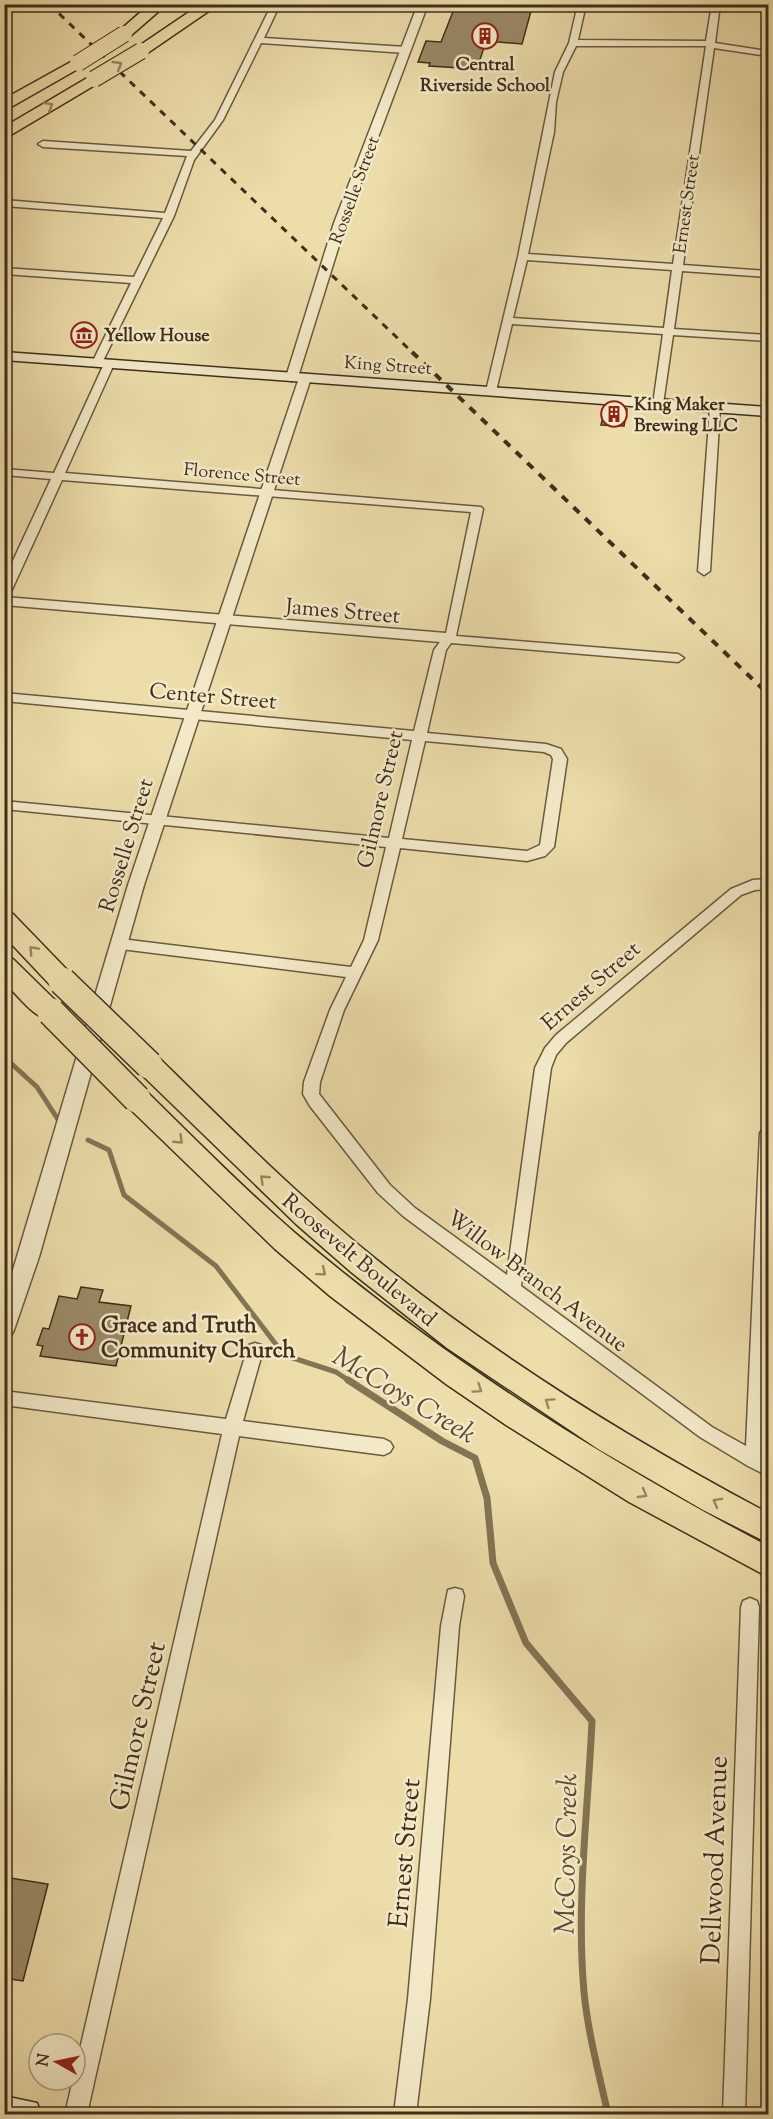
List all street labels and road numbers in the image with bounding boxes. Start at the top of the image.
street label: Rosselle Street [324,133,387,248]
street label: Ernest Street [668,153,708,256]
street label: King Street [343,351,433,383]
street label: Florence Street [182,458,301,494]
street label: James Street [283,592,402,634]
street label: Center Street [148,676,278,720]
street label: Gilmore Street [351,727,413,872]
street label: Rosselle Street [92,775,164,917]
street label: Ernest Street [535,935,649,1039]
street label: Roosevelt Boulevard [274,1187,442,1336]
street label: Willow Branch Avenue [439,1203,634,1361]
street label: Gilmore Street [101,1638,178,1815]
street label: Dellwood Avenue [693,1755,740,1965]
street label: Ernest Street [381,1777,432,1930]

